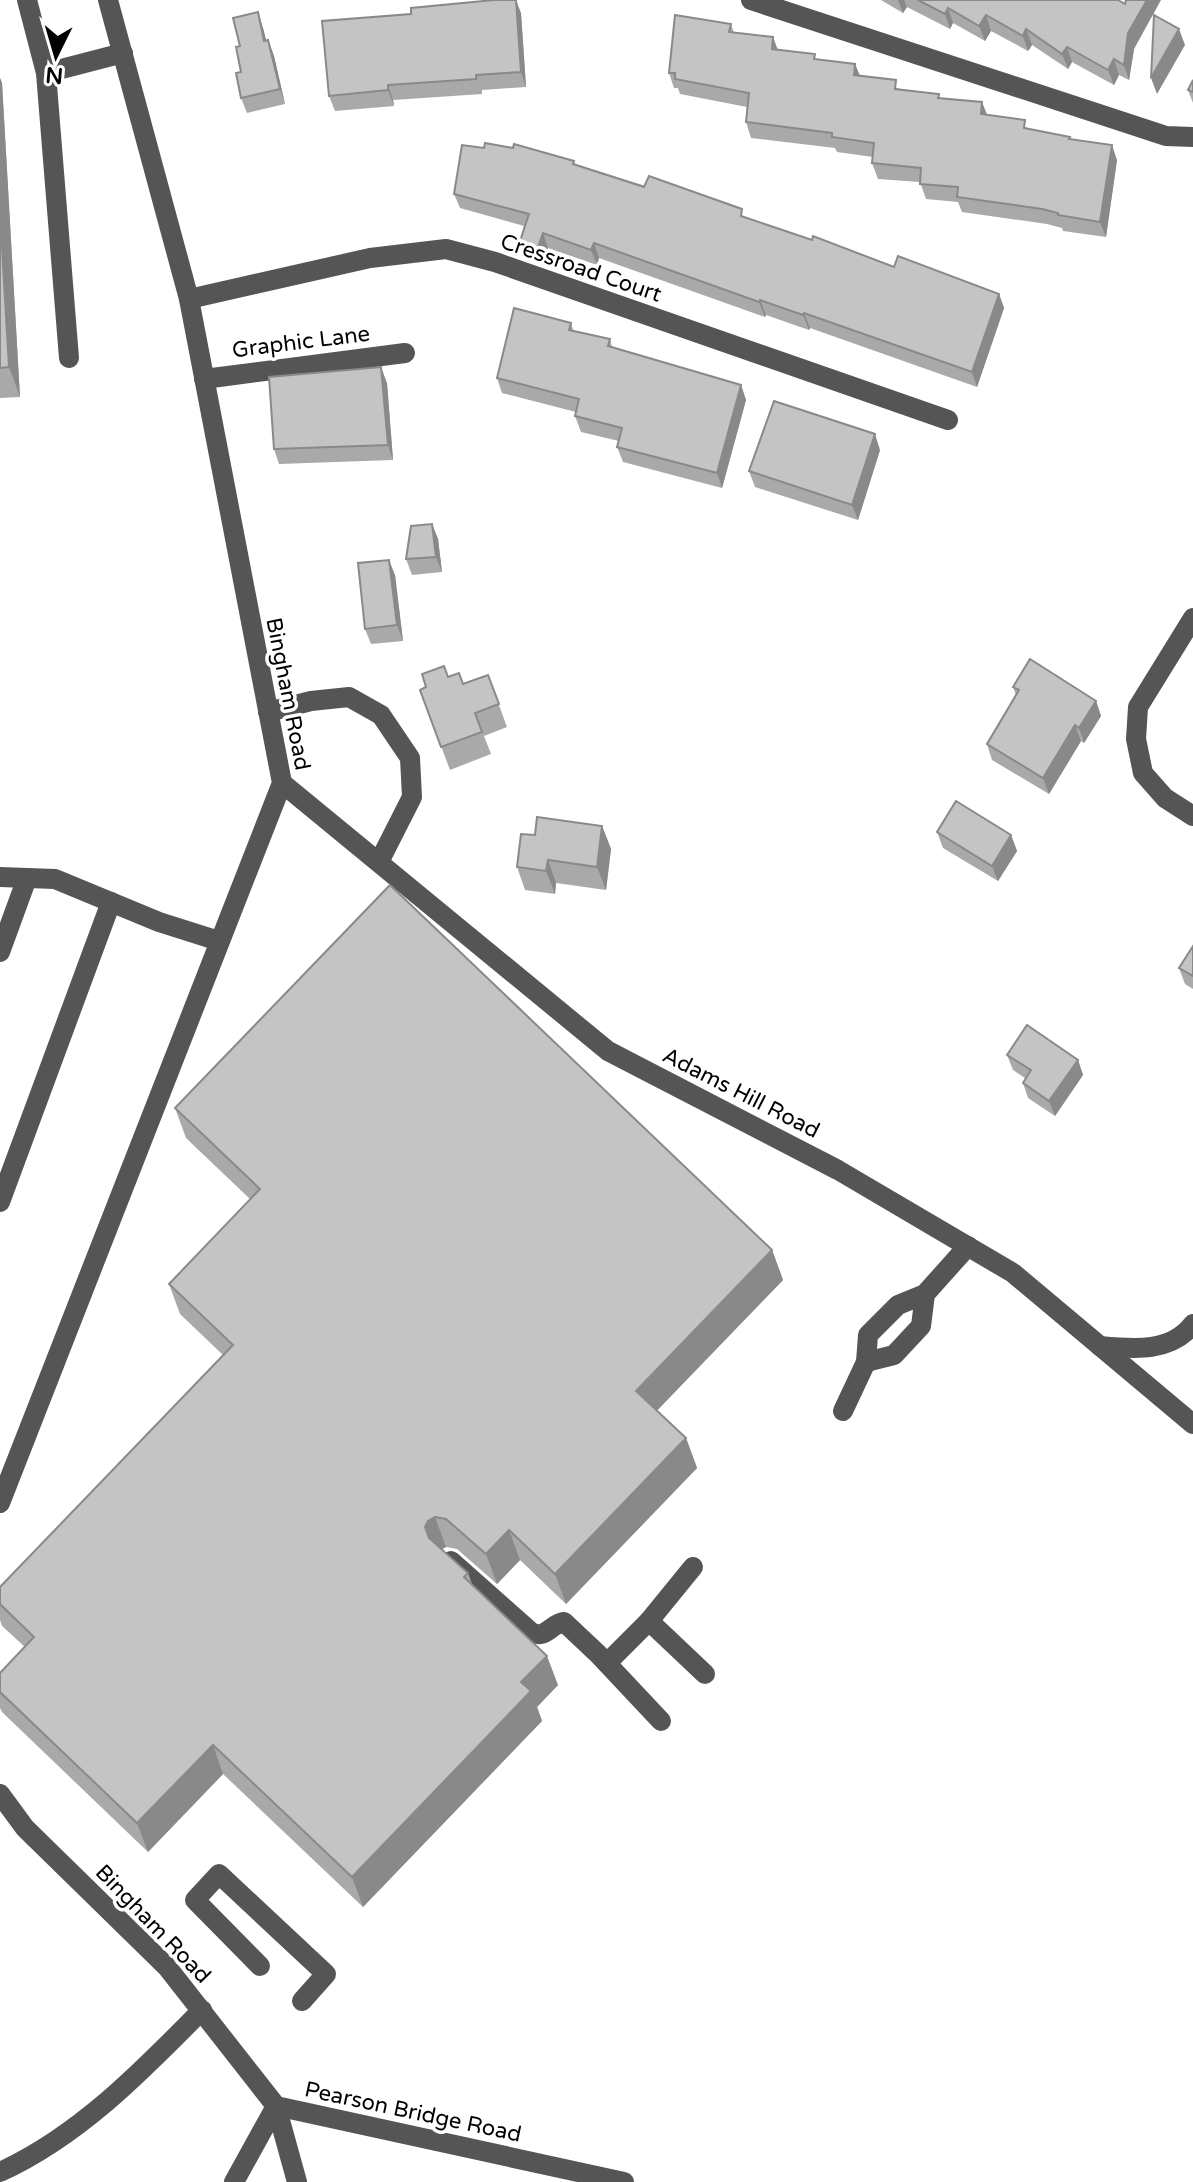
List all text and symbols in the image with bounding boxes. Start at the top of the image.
north arrow [16,16,96,96]
text: N [44,61,64,89]
street label: Cressroad Court [497,228,665,308]
street label: Graphic Lane [231,321,371,363]
street label: Bingham Road [260,616,316,772]
street label: Adams Hill Road [658,1042,824,1144]
street label: Bingham Road [90,1859,216,1989]
street label: Pearson Bridge Road [302,2076,524,2148]

